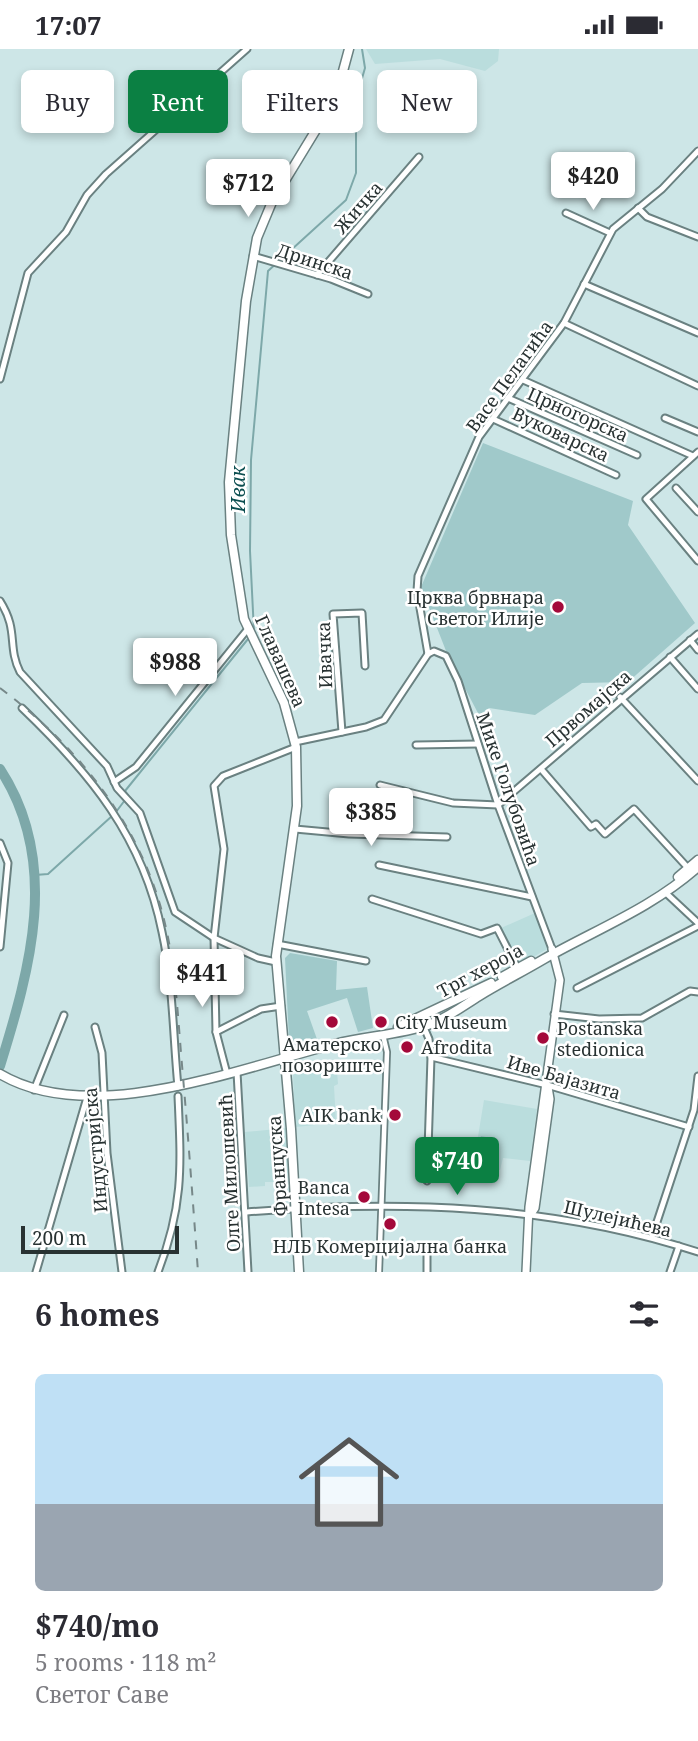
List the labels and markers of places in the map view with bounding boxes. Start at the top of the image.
pin: $420 [552,153,634,212]
pin: $712 [207,159,289,219]
place label: Црква брвнара Светог Илије [407,585,544,630]
marker: Црква брвнара Светог Илије [550,599,566,615]
pin: $988 [134,639,216,698]
pin: $385 [330,789,412,848]
pin: $441 [161,949,243,1009]
place label: City Museum [395,1010,508,1034]
marker: Аматерско позориште [324,1014,340,1030]
marker: City Museum [373,1014,389,1030]
place label: Postanska stedionica [557,1016,645,1061]
marker: Postanska stedionica [535,1030,551,1046]
place label: Аматерско позориште [282,1032,382,1077]
place label: Afrodita [421,1035,492,1059]
marker: Afrodita [399,1039,415,1055]
place label: AIK bank [301,1103,381,1127]
marker: AIK bank [387,1107,403,1123]
pin: $740 [416,1137,498,1197]
place label: Banca Intesa [297,1175,350,1220]
marker: Banca Intesa [356,1189,372,1205]
marker: НЛБ Комерцијална банка [382,1216,398,1232]
place label: НЛБ Комерцијална банка [273,1234,507,1258]

